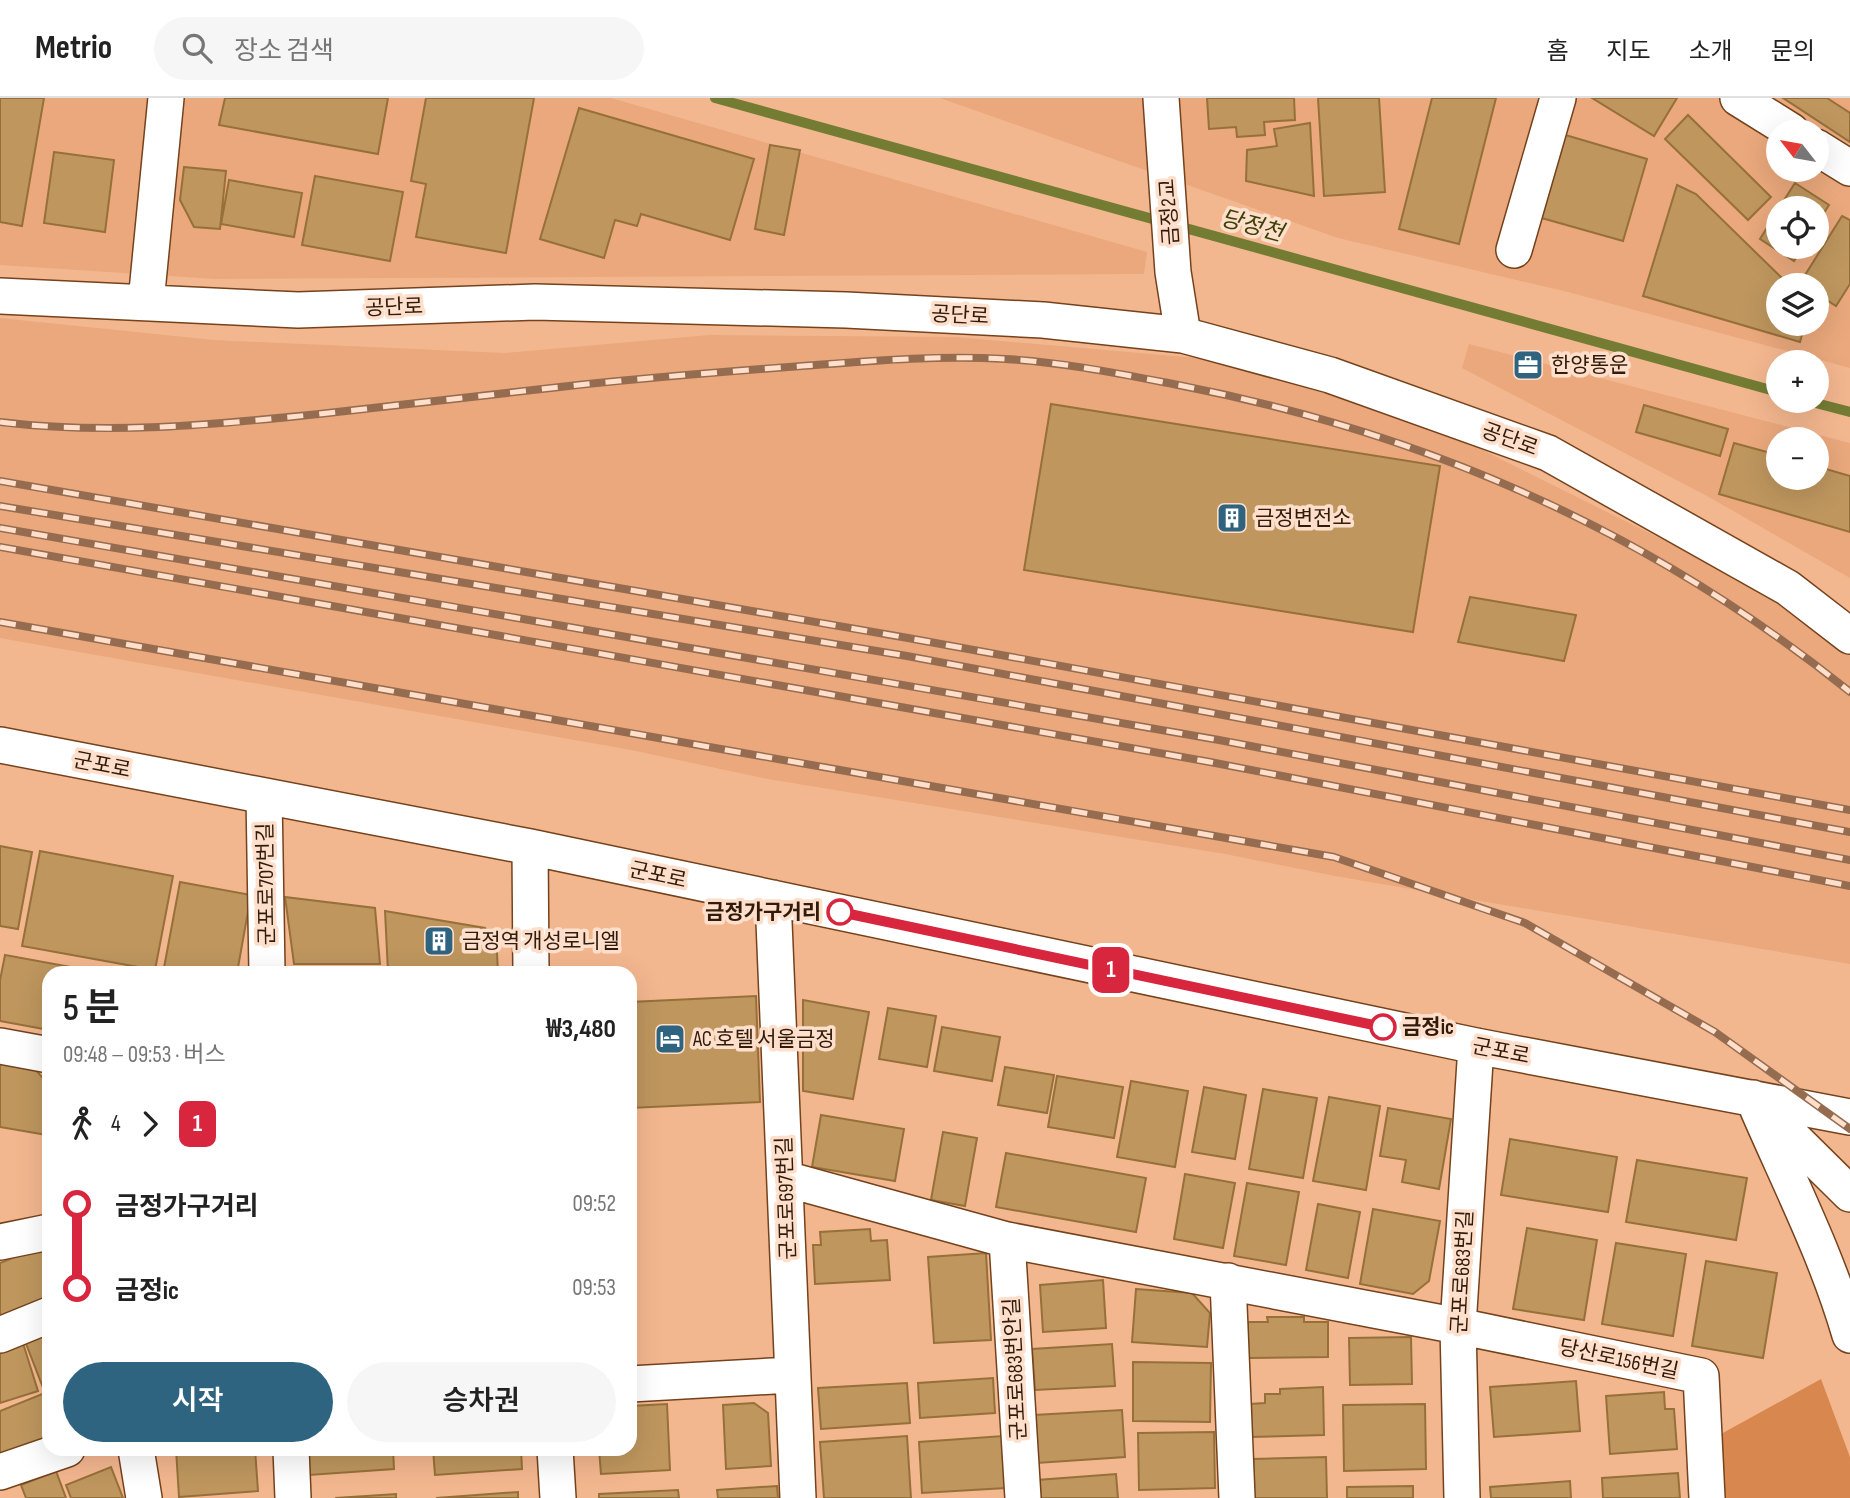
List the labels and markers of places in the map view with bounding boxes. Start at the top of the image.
office icon: 한양통운 [1511,348,1545,382]
place label: 한양통운 [1551,353,1628,378]
building icon: 금정변전소 [1215,501,1249,535]
place label: 금정변전소 [1255,506,1352,531]
marker: 금정가구거리 [827,899,853,925]
place label: 금정가구거리 [705,900,821,925]
building icon: 금정역 개성로니엘 [422,924,456,958]
place label: 금정역 개성로니엘 [462,929,620,954]
marker: 금정ic [1370,1014,1396,1040]
place label: 금정ic [1402,1015,1454,1040]
hotel icon: AC 호텔 서울금정 [653,1022,687,1056]
place label: AC 호텔 서울금정 [692,1027,835,1052]

